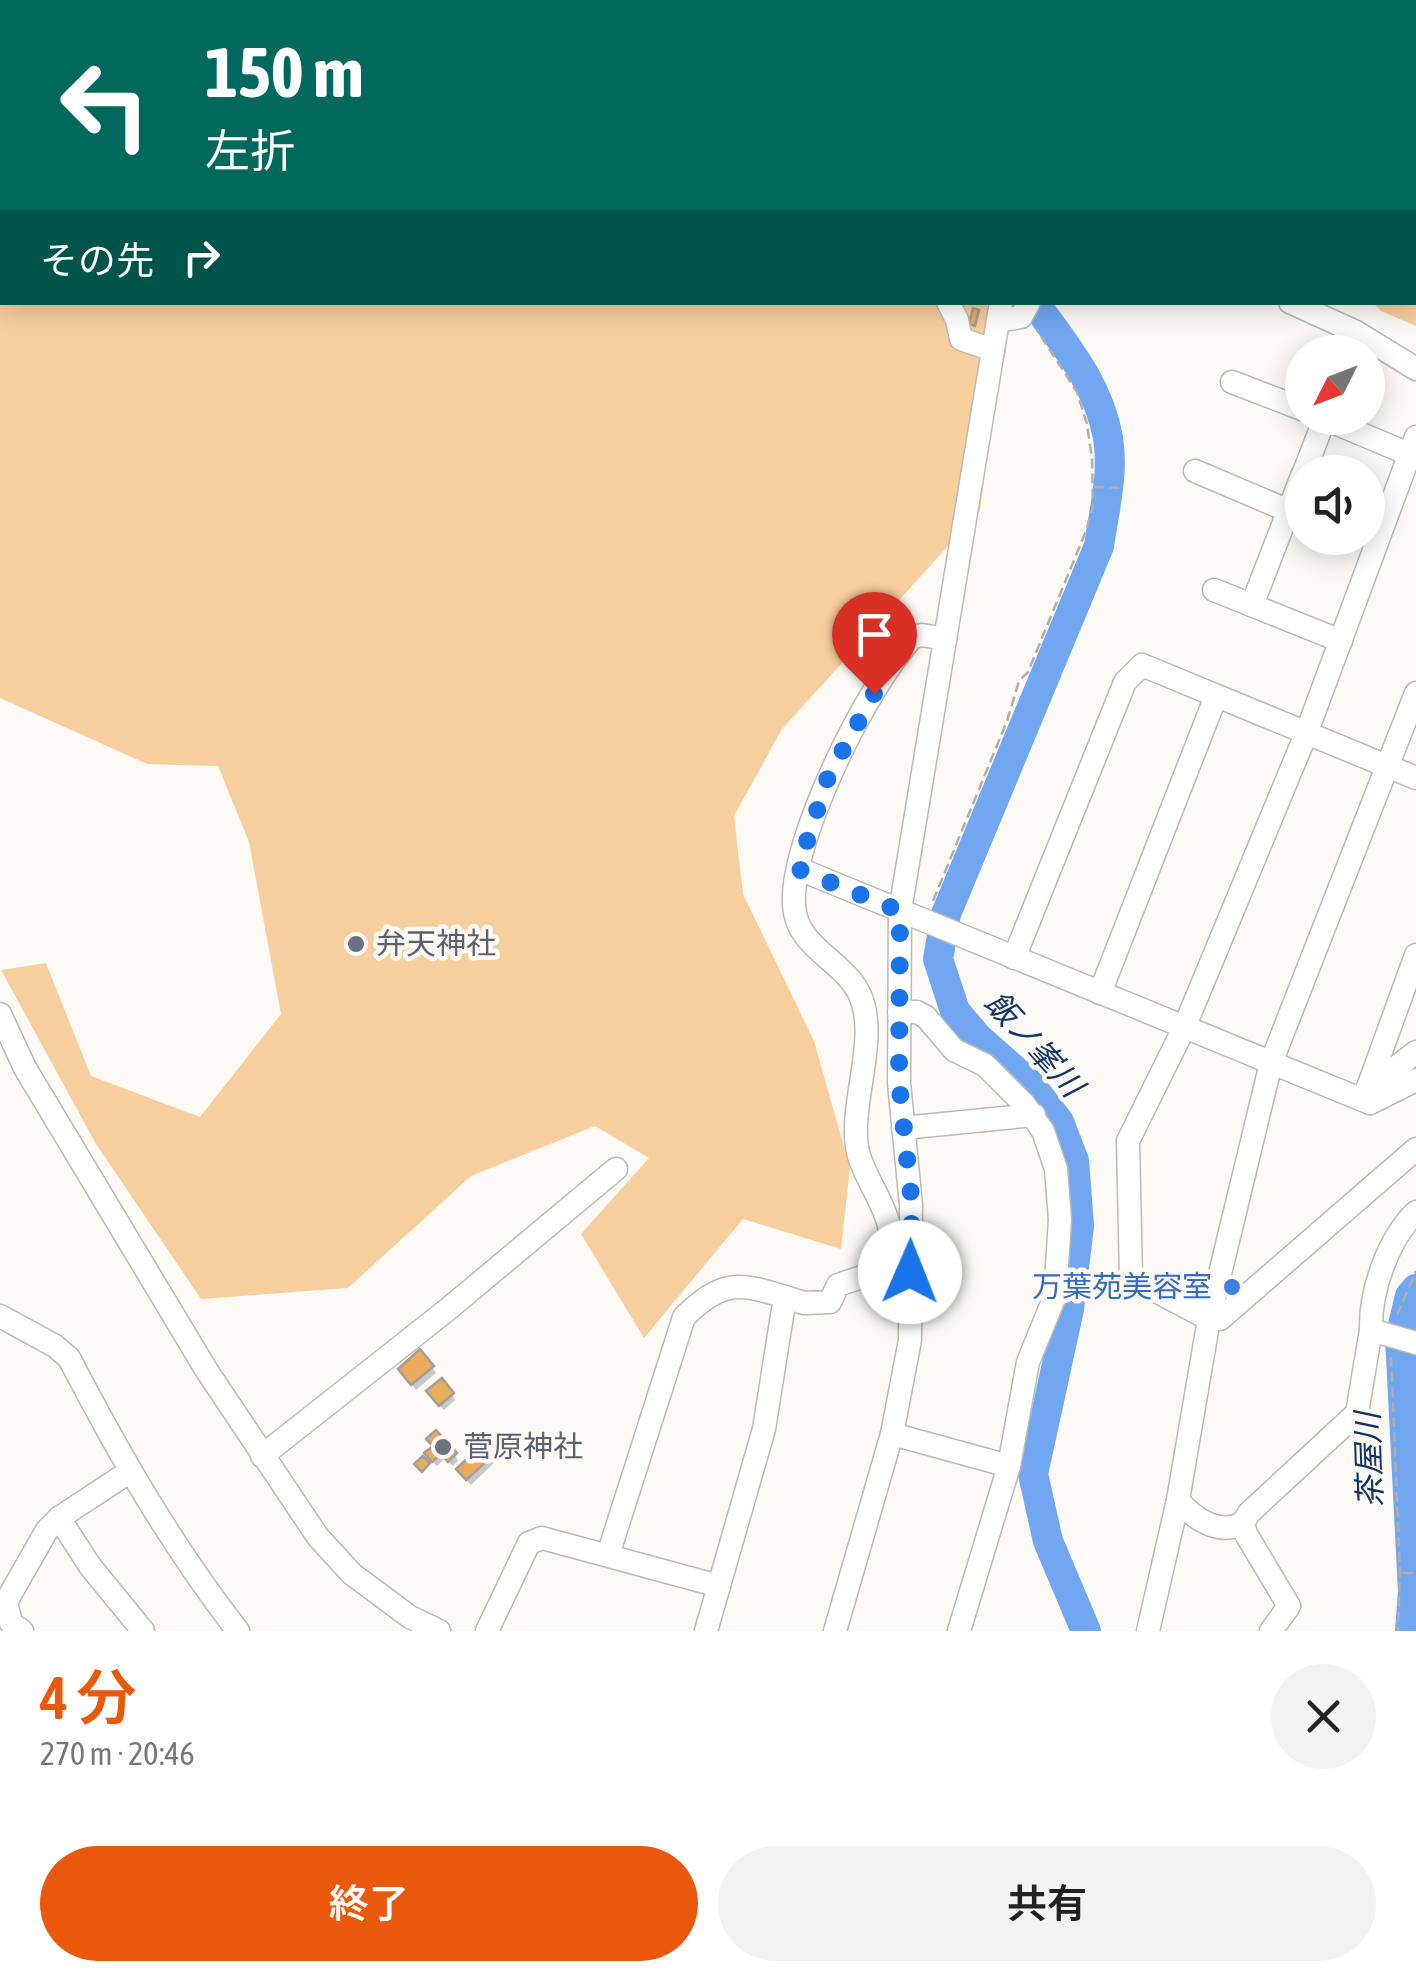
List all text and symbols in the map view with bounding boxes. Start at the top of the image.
text: 150 m [205,32,364,112]
icon: left [40,40,170,170]
text: 左折 [205,125,295,177]
icon: right [174,230,229,285]
text: その先 [40,239,154,282]
north arrow [1285,335,1385,435]
map controls [1285,335,1385,555]
button: sound [1285,455,1385,555]
pin [832,592,917,695]
icon: arrive [847,607,902,662]
place label: 弁天神社 [376,926,496,960]
marker: 弁天神社 [345,933,367,955]
water label: 飯ノ峯川 [978,984,1093,1106]
position arrow [858,1220,962,1324]
place label: 万葉苑美容室 [1032,1269,1212,1303]
marker: 万葉苑美容室 [1221,1276,1243,1298]
water label: 茶屋川 [1348,1408,1389,1509]
place label: 菅原神社 [463,1429,583,1463]
marker: 菅原神社 [432,1436,454,1458]
text: 4 分 [40,1663,136,1732]
button: close [1271,1664,1376,1769]
text: 270 m · 20:46 [40,1735,195,1772]
button: 終了 [40,1846,698,1961]
button: 共有 [718,1846,1376,1961]

